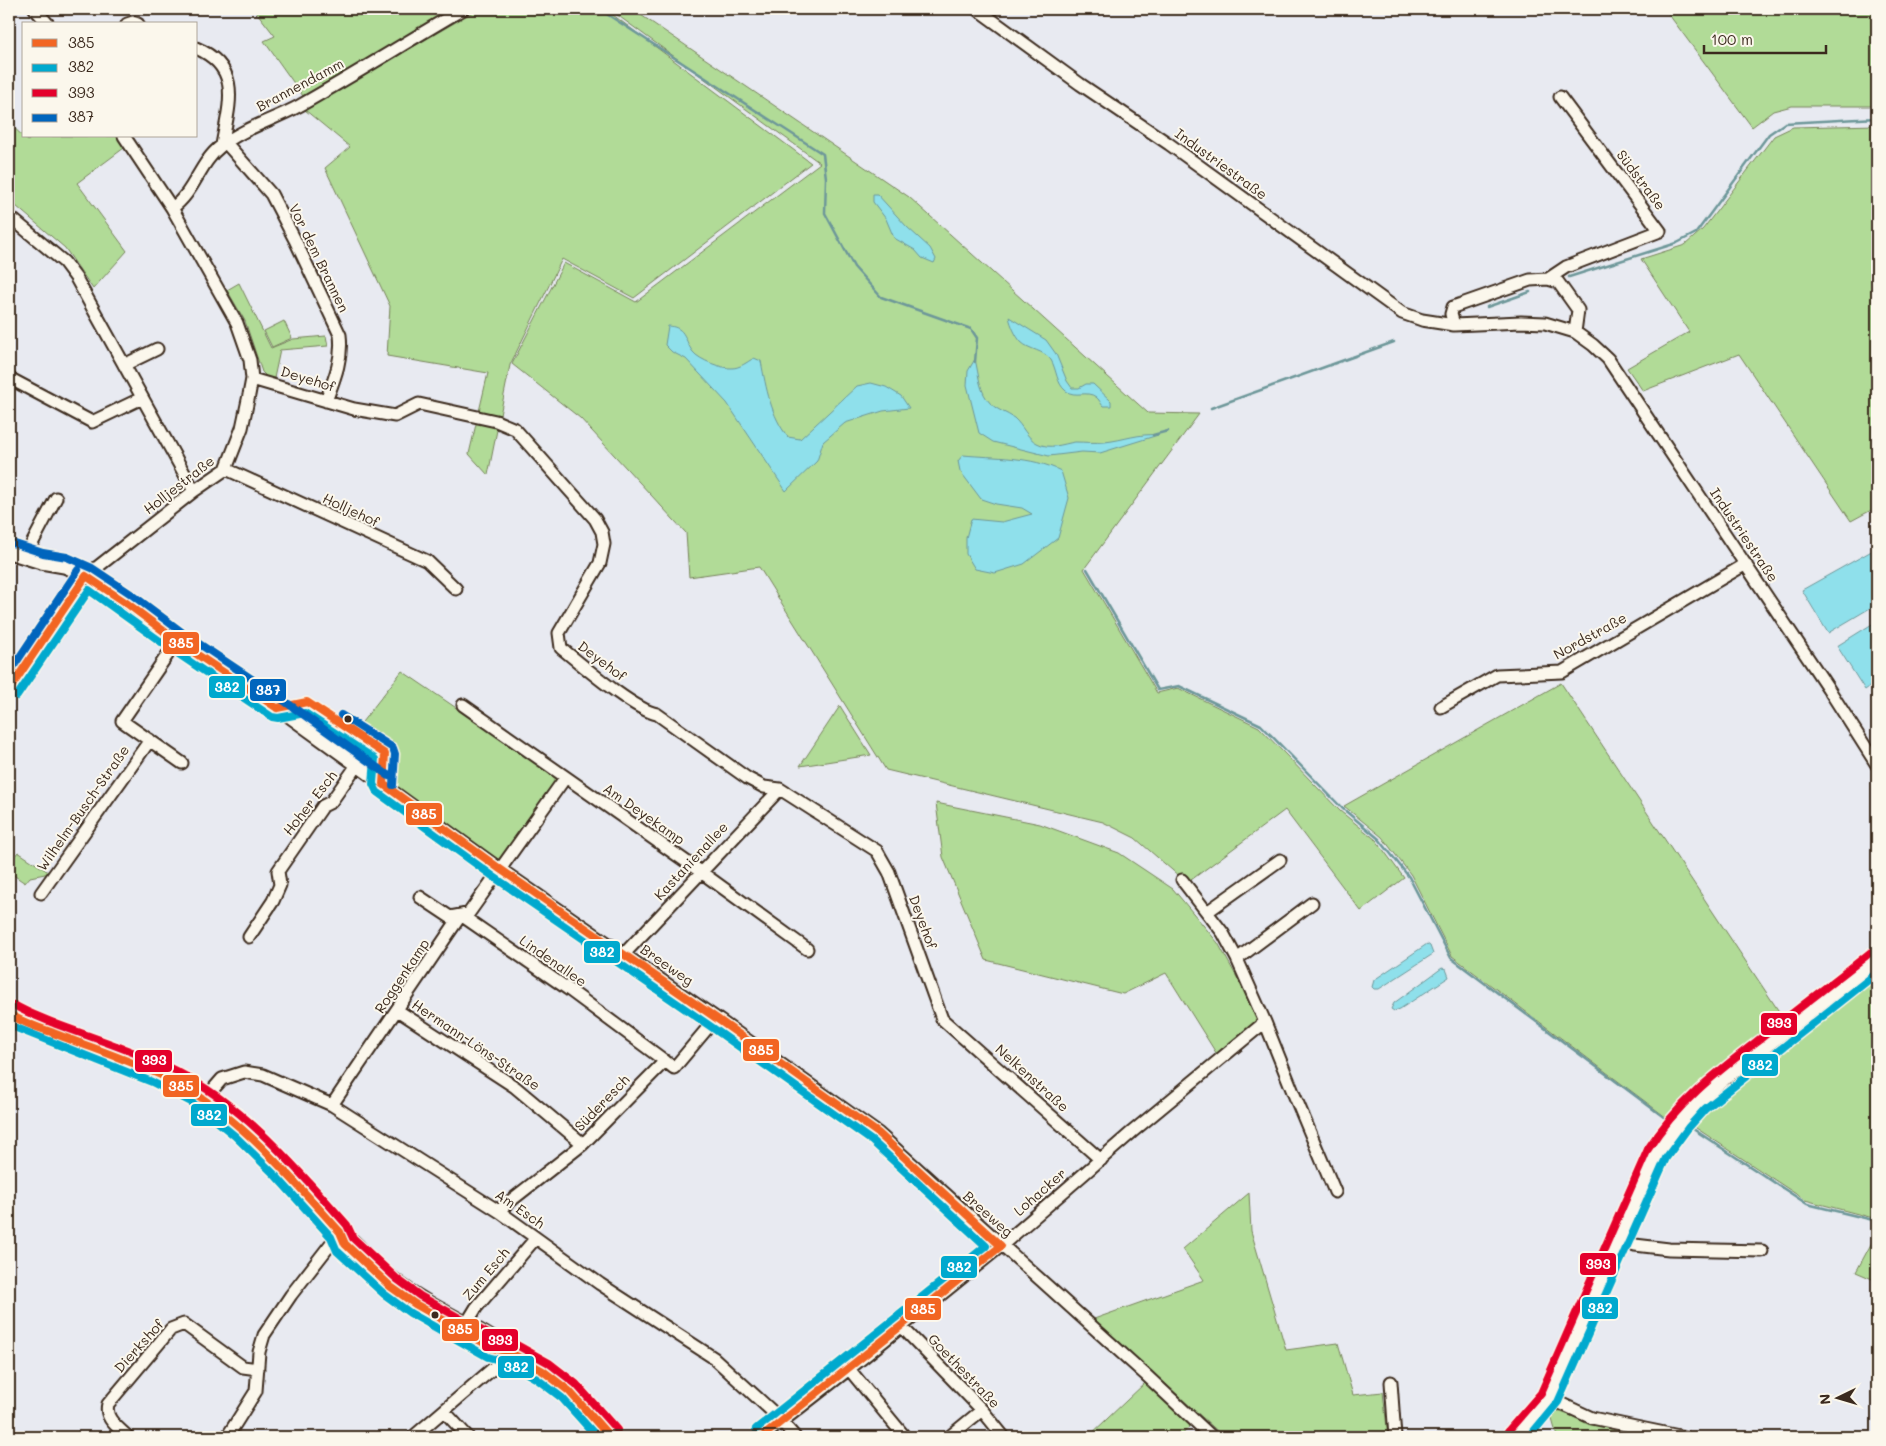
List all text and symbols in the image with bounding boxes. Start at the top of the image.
legend [22,22,198,138]
scale bar [1704,22,1826,54]
text: 100 m [1711,29,1753,49]
text: 385 [68,32,95,52]
street label: Brannendamm [253,54,347,116]
text: 382 [68,56,94,76]
text: 393 [68,82,95,102]
text: 387 [68,106,94,126]
street label: Industriestraße [1171,124,1271,203]
street label: Südstraße [1613,146,1670,214]
street label: Vor dem Brannen [285,200,354,315]
street label: Deyehof [279,361,338,396]
street label: Holljestraße [139,451,218,518]
street label: Industriestraße [1706,484,1783,585]
street label: Holljehof [320,488,383,531]
street label: Nordstraße [1550,608,1630,663]
line badge: 385 [162,631,200,655]
text: 385 [168,633,194,652]
street label: Deyehof [574,636,631,685]
line badge: 382 [208,675,246,699]
text: 382 [215,677,240,696]
line badge: 387 [249,678,287,702]
text: 387 [256,680,281,699]
unlabelled marker [343,714,353,724]
street label: Wilhelm-Busch-Straße [32,741,133,875]
street label: Hoher Esch [278,766,341,839]
street label: Am Deyekamp [600,778,689,849]
line badge: 385 [405,802,443,826]
text: 385 [411,804,437,823]
street label: Kastanienallee [649,817,732,904]
street label: Deyehof [905,892,942,952]
street label: Lindenallee [516,930,591,991]
street label: Roggenkamp [370,935,433,1017]
street label: Breeweg [637,939,698,990]
line badge: 382 [583,940,621,964]
text: 382 [590,942,615,961]
street label: Hermann-Löns-Straße [409,995,544,1095]
line badge: 393 [1760,1012,1798,1036]
text: 393 [1766,1013,1792,1032]
line badge: 385 [742,1038,780,1062]
text: 385 [748,1040,774,1059]
street label: Nelkenstraße [992,1040,1073,1116]
line badge: 393 [134,1049,173,1073]
text: 393 [141,1050,167,1069]
line badge: 382 [1741,1053,1779,1077]
text: 382 [1748,1055,1773,1074]
street label: Süderesch [570,1070,633,1135]
line badge: 385 [162,1074,200,1098]
text: 385 [168,1076,194,1095]
line badge: 382 [190,1103,228,1127]
text: 382 [197,1105,222,1124]
street label: Lohacker [1009,1164,1070,1220]
street label: Am Esch [492,1185,549,1233]
street label: Breeweg [959,1186,1017,1241]
street label: Zum Esch [458,1243,513,1304]
line badge: 393 [1579,1252,1617,1276]
text: 393 [1585,1254,1611,1273]
line badge: 382 [940,1255,978,1279]
text: 382 [947,1257,972,1276]
line badge: 382 [1581,1296,1619,1320]
line badge: 385 [904,1297,942,1321]
text: 382 [1588,1298,1613,1317]
text: 385 [910,1299,936,1318]
unlabelled marker [430,1310,440,1320]
street label: Dierkshof [110,1315,168,1376]
line badge: 385 [441,1318,480,1342]
text: 385 [447,1319,473,1338]
line badge: 393 [481,1328,519,1352]
street label: Goethestraße [924,1329,1005,1412]
text: 393 [487,1330,513,1349]
line badge: 382 [497,1355,535,1379]
text: 382 [504,1357,529,1376]
north arrow [1814,1374,1864,1424]
text: N [1815,1393,1834,1405]

